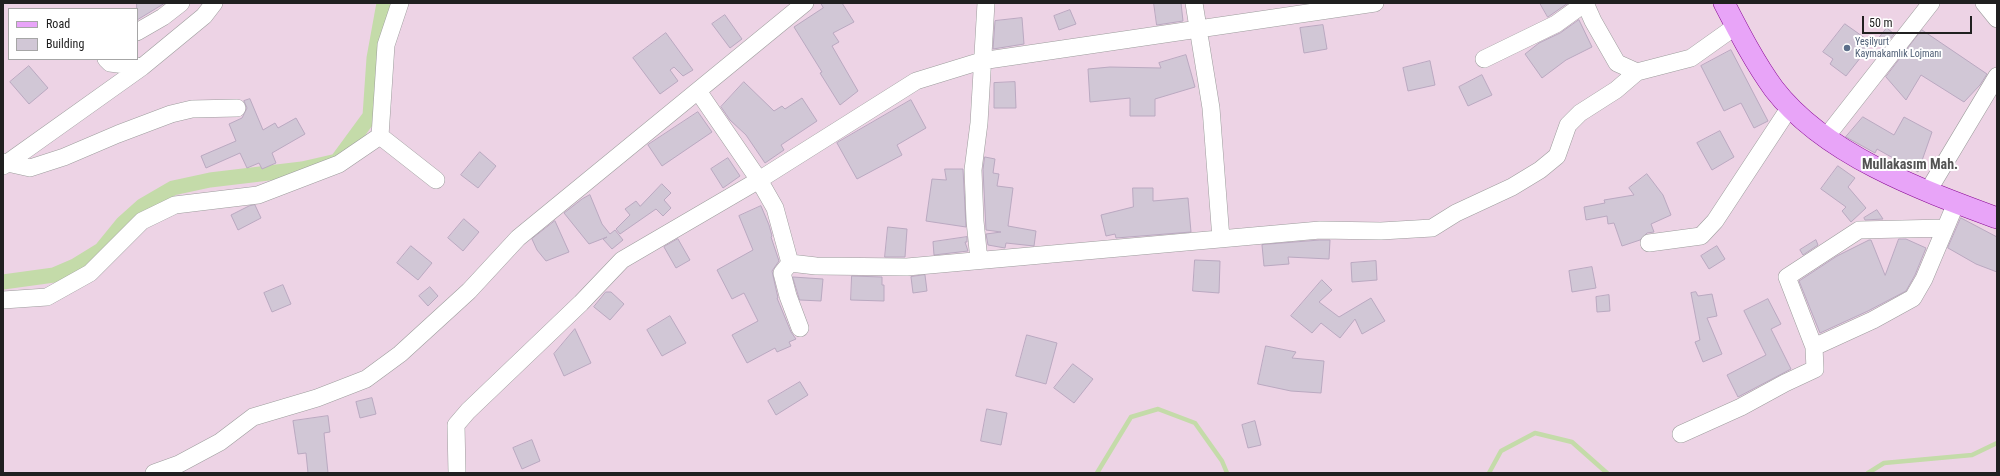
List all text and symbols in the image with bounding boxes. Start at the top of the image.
legend [8,8,138,60]
scale bar [1864,8,1974,34]
text: 50 m [1869,16,1893,30]
text: Road [46,17,70,31]
place label: Yeşilyurt Kaymakamlık Lojmanı [1855,36,1941,60]
text: Building [46,37,84,51]
marker: Yeşilyurt Kaymakamlık Lojmanı [1842,43,1852,53]
district label: Mullakasım Mah. [1862,157,1958,173]

